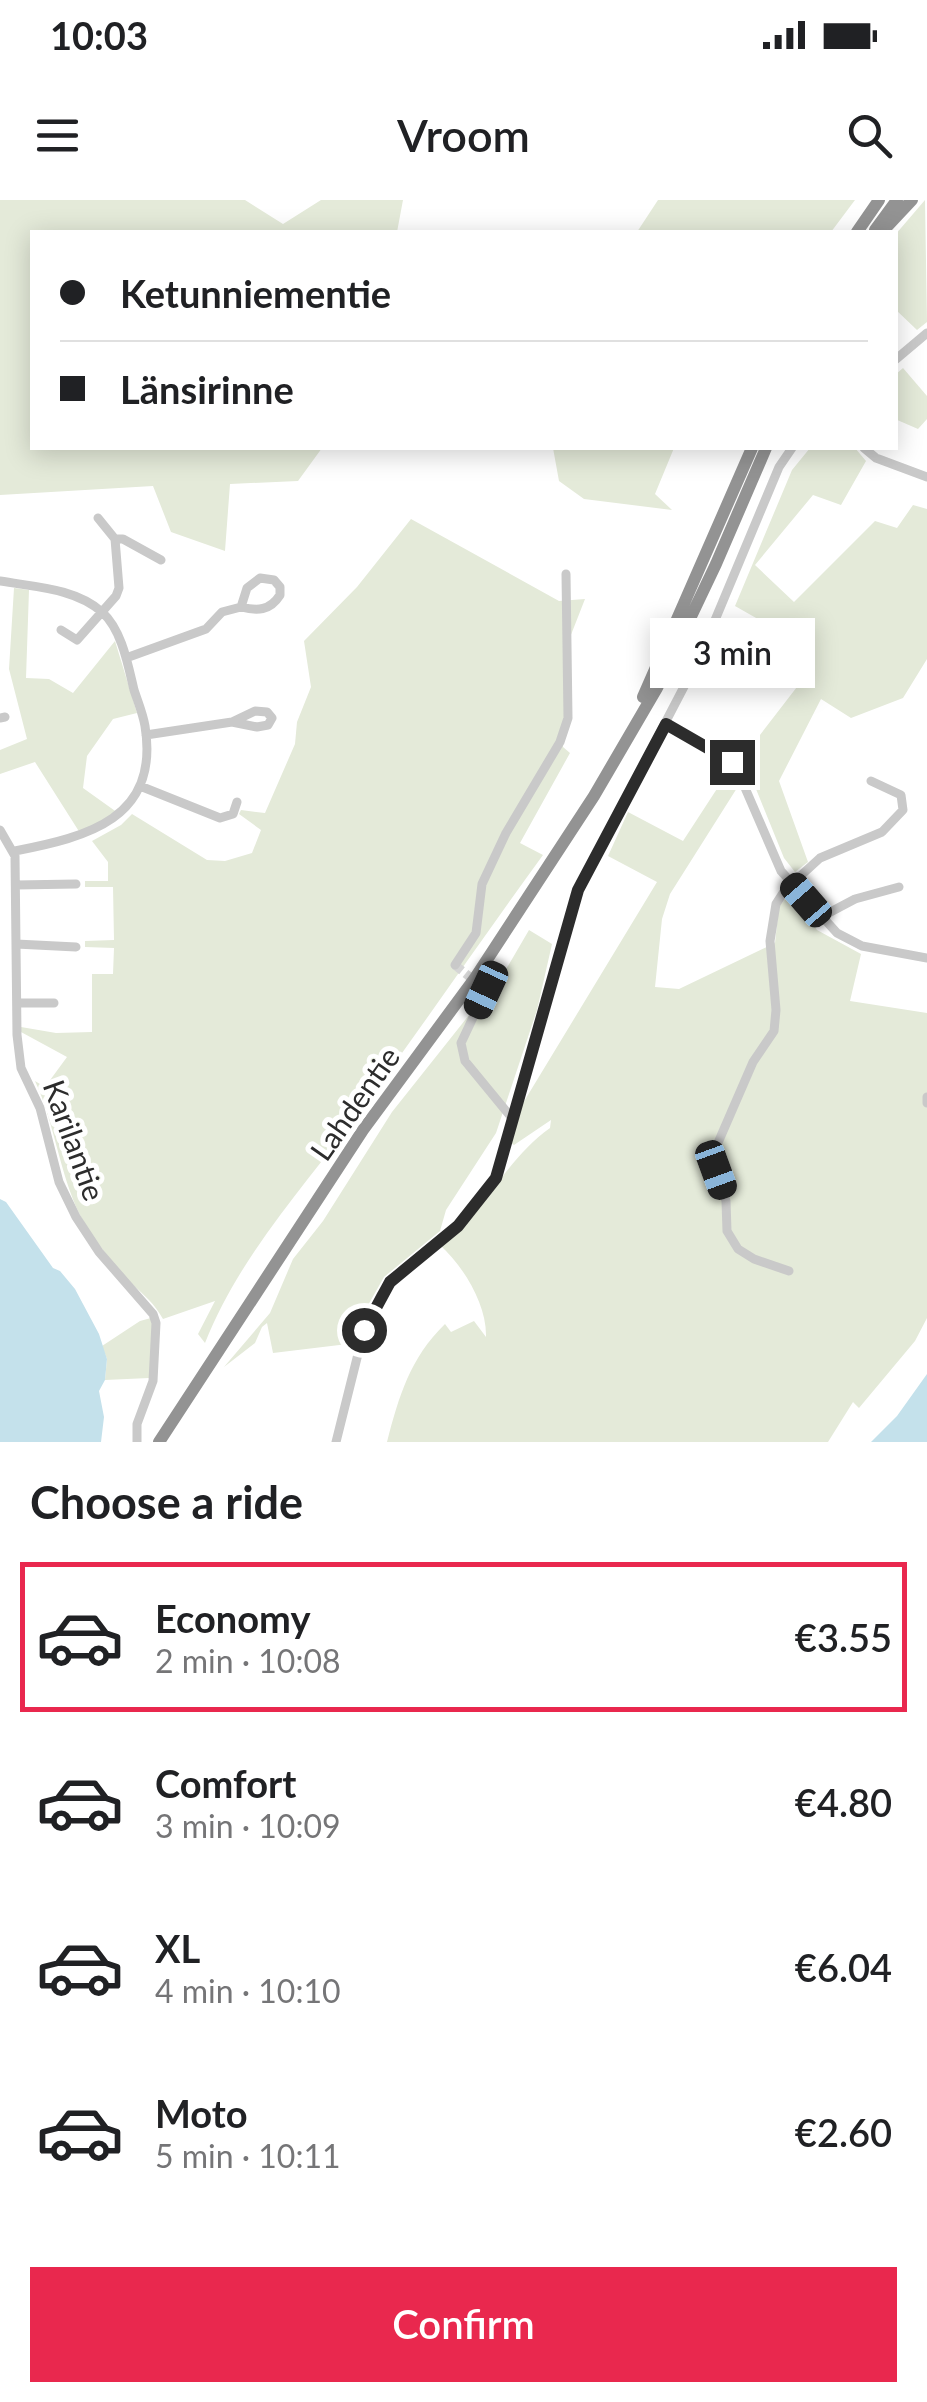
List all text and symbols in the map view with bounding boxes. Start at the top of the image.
text: 10:03 [50,12,148,58]
icon: menu [30,108,85,163]
text: Vroom [397,108,530,162]
icon: search [842,108,897,163]
text: Ketunniementie [120,270,391,316]
text: Länsirinne [120,366,294,412]
callout: 3 min [650,617,814,687]
text: 3 min [693,633,772,672]
route end [710,740,755,785]
car [775,868,837,932]
car [460,956,512,1024]
street label: Lahdentie [302,1039,406,1167]
street label: Karilantie [37,1075,113,1205]
car [692,1137,740,1203]
route start [342,1308,387,1353]
text: Choose a ride [30,1475,303,1529]
icon: car [35,1592,125,1682]
text: Economy [155,1595,310,1641]
text: €3.55 [795,1614,892,1660]
text: 2 min · 10:08 [155,1641,341,1680]
icon: car [35,1757,125,1847]
text: Comfort [155,1760,296,1806]
text: €4.80 [795,1779,892,1825]
text: 3 min · 10:09 [155,1806,341,1845]
icon: car [35,1922,125,2012]
text: XL [155,1925,200,1971]
text: €6.04 [795,1944,892,1990]
text: 4 min · 10:10 [155,1971,341,2010]
icon: car [35,2087,125,2177]
text: Moto [155,2090,248,2136]
text: €2.60 [795,2109,892,2155]
text: 5 min · 10:11 [155,2136,341,2175]
button: Confirm [30,2267,897,2382]

